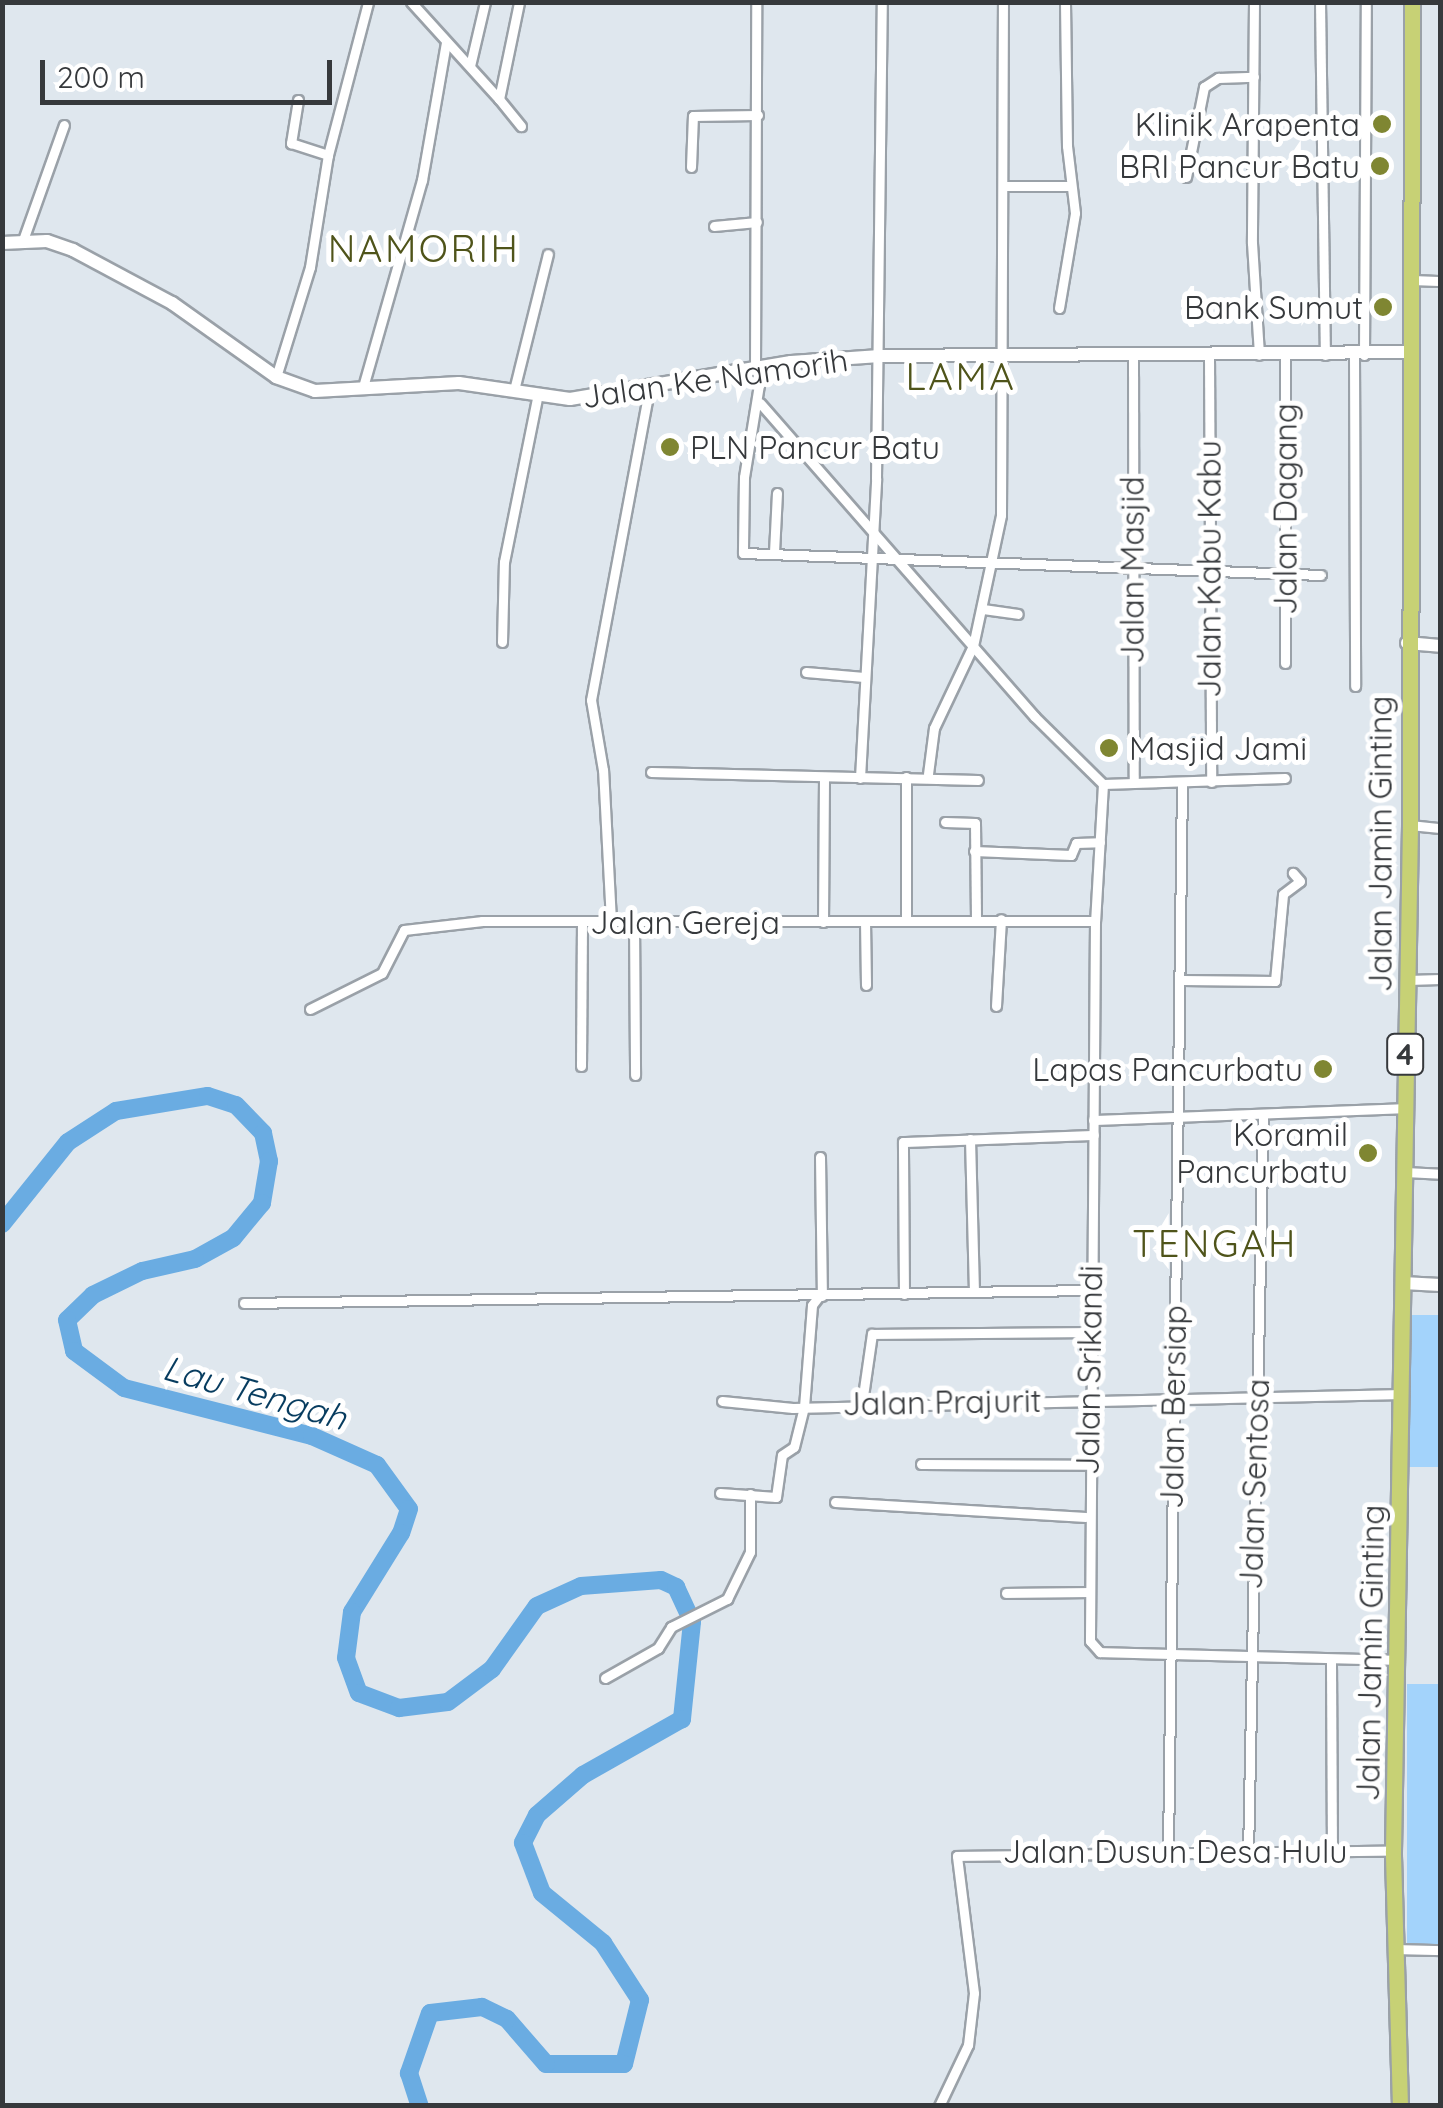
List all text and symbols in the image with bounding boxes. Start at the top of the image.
scale bar [45,40,338,102]
text: 200 m [57,58,145,96]
place label: Klinik Arapenta [1135,105,1360,143]
marker: Klinik Arapenta [1369,111,1395,137]
place label: BRI Pancur Batu [1119,147,1360,185]
marker: BRI Pancur Batu [1369,155,1391,177]
district label: NAMORIH [328,226,520,272]
place label: Bank Sumut [1184,288,1363,326]
marker: Bank Sumut [1372,296,1394,318]
street label: Jalan Ke Namorih [580,340,850,416]
district label: LAMA [906,354,1016,400]
street label: Jalan Dagang [1266,403,1304,615]
place label: PLN Pancur Batu [690,428,940,466]
marker: PLN Pancur Batu [659,436,681,458]
street label: Jalan Kabu Kabu [1190,440,1228,698]
street label: Jalan Masjid [1113,476,1151,664]
street label: Jalan Jamin Ginting [1361,696,1399,992]
place label: Masjid Jami [1129,729,1307,767]
marker: Masjid Jami [1098,737,1120,759]
street label: Jalan Gereja [590,903,780,941]
road number: 4 [1385,1029,1425,1079]
place label: Lapas Pancurbatu [1032,1050,1303,1088]
marker: Lapas Pancurbatu [1312,1058,1334,1080]
place label: Koramil Pancurbatu [1176,1116,1348,1191]
marker: Koramil Pancurbatu [1357,1142,1379,1164]
district label: TENGAH [1132,1221,1298,1267]
street label: Jalan Srikandi [1068,1265,1110,1475]
street label: Jalan Bersiap [1152,1305,1194,1509]
water label: Lau Tengah [159,1346,351,1438]
street label: Jalan Sentosa [1231,1378,1277,1590]
street label: Jalan Prajurit [842,1381,1042,1423]
street label: Jalan Jamin Ginting [1348,1504,1392,1802]
street label: Jalan Dusun Desa Hulu [1003,1832,1347,1870]

